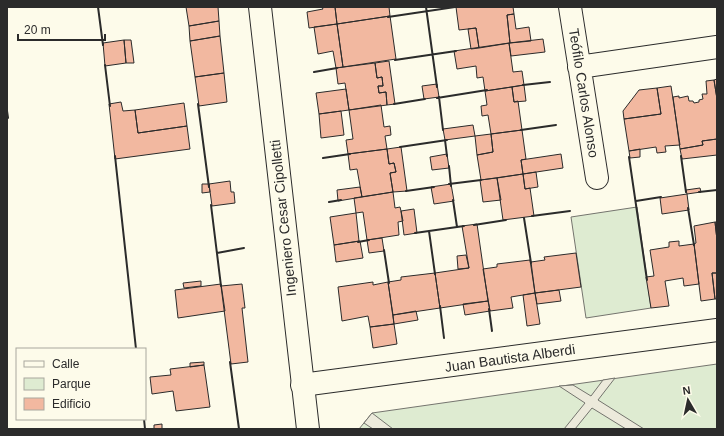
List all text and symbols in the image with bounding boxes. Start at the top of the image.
scale bar [18,16,105,42]
text: 20 m [24,23,51,37]
street label: Teófilo Carlos Alonso [566,27,602,159]
street label: Ingeniero Cesar Cipolletti [267,139,299,297]
street label: Juan Bautista Alberdi [444,341,576,375]
legend [16,348,146,420]
text: Calle [52,357,80,371]
text: Parque [52,377,91,391]
north arrow [668,380,708,420]
text: N [682,384,691,397]
text: Edificio [52,397,91,411]

